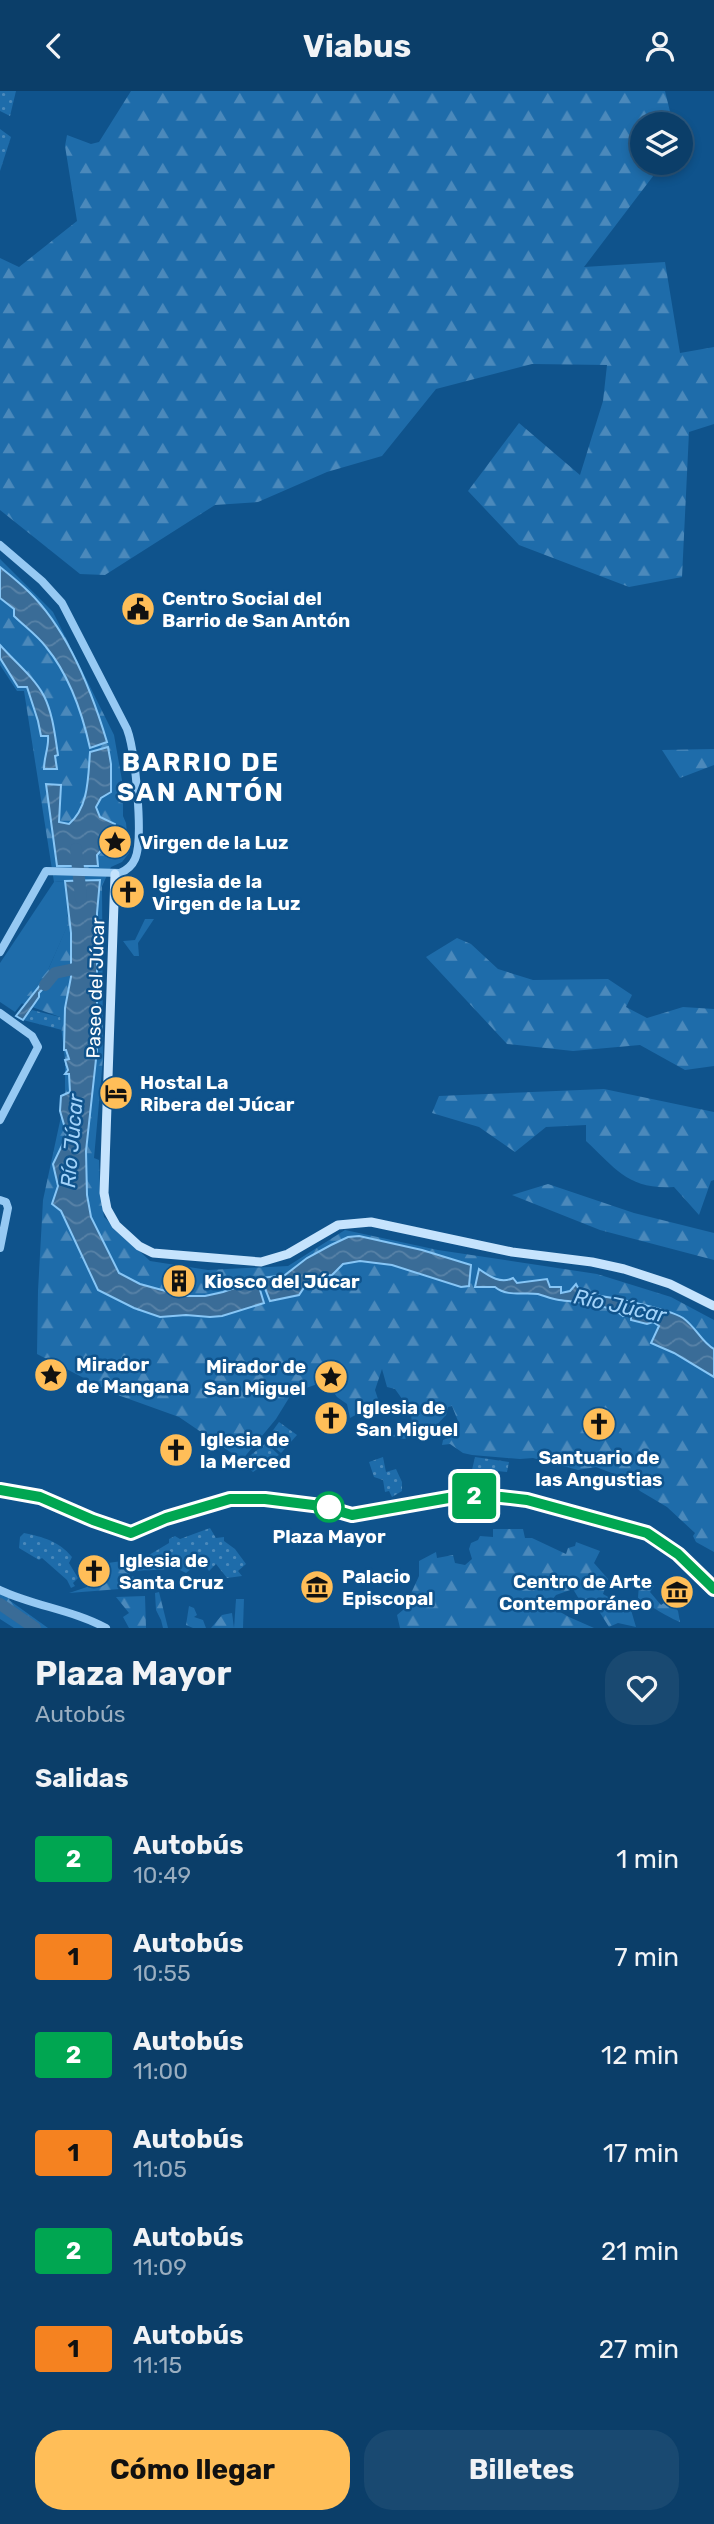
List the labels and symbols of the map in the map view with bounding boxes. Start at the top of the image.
place label: Centro Social del Barrio de San Antón [162,587,350,632]
public building icon: Centro Social del Barrio de San Antón [119,590,157,628]
district label: BARRIO DE SAN ANTÓN [117,747,285,808]
place icon: Virgen de la Luz [96,823,134,861]
place label: Virgen de la Luz [140,831,288,854]
place label: Iglesia de la Virgen de la Luz [152,870,300,915]
church icon: Iglesia de la Virgen de la Luz [109,873,147,911]
street label: Paseo del Júcar [82,916,109,1059]
place label: Hostal La Ribera del Júcar [140,1071,295,1116]
hotel icon: Hostal La Ribera del Júcar [97,1074,135,1112]
water label: Río Júcar [55,1092,88,1189]
building icon: Kiosco del Júcar [160,1262,198,1300]
place label: Kiosco del Júcar [204,1270,360,1293]
water label: Río Júcar [572,1284,670,1328]
place label: Mirador de Mangana [76,1353,189,1398]
place label: Mirador de San Miguel [204,1355,306,1400]
place icon: Mirador de Mangana [32,1356,70,1394]
place icon: Mirador de San Miguel [312,1358,350,1396]
place label: Iglesia de San Miguel [356,1396,458,1441]
church icon: Iglesia de San Miguel [312,1399,350,1437]
church icon: Santuario de las Angustias [580,1405,618,1443]
place label: Iglesia de la Merced [200,1428,291,1473]
church icon: Iglesia de la Merced [157,1431,195,1469]
place label: Santuario de las Angustias [535,1446,663,1491]
line badge: 2 [451,1473,497,1519]
marker: Plaza Mayor [314,1492,344,1522]
place label: Plaza Mayor [272,1525,386,1548]
place label: Iglesia de Santa Cruz [119,1549,224,1594]
church icon: Iglesia de Santa Cruz [75,1552,113,1590]
place label: Palacio Episcopal [342,1565,434,1610]
museum icon: Palacio Episcopal [298,1568,336,1606]
place label: Centro de Arte Contemporáneo [499,1570,652,1615]
museum icon: Centro de Arte Contemporáneo [658,1573,696,1611]

